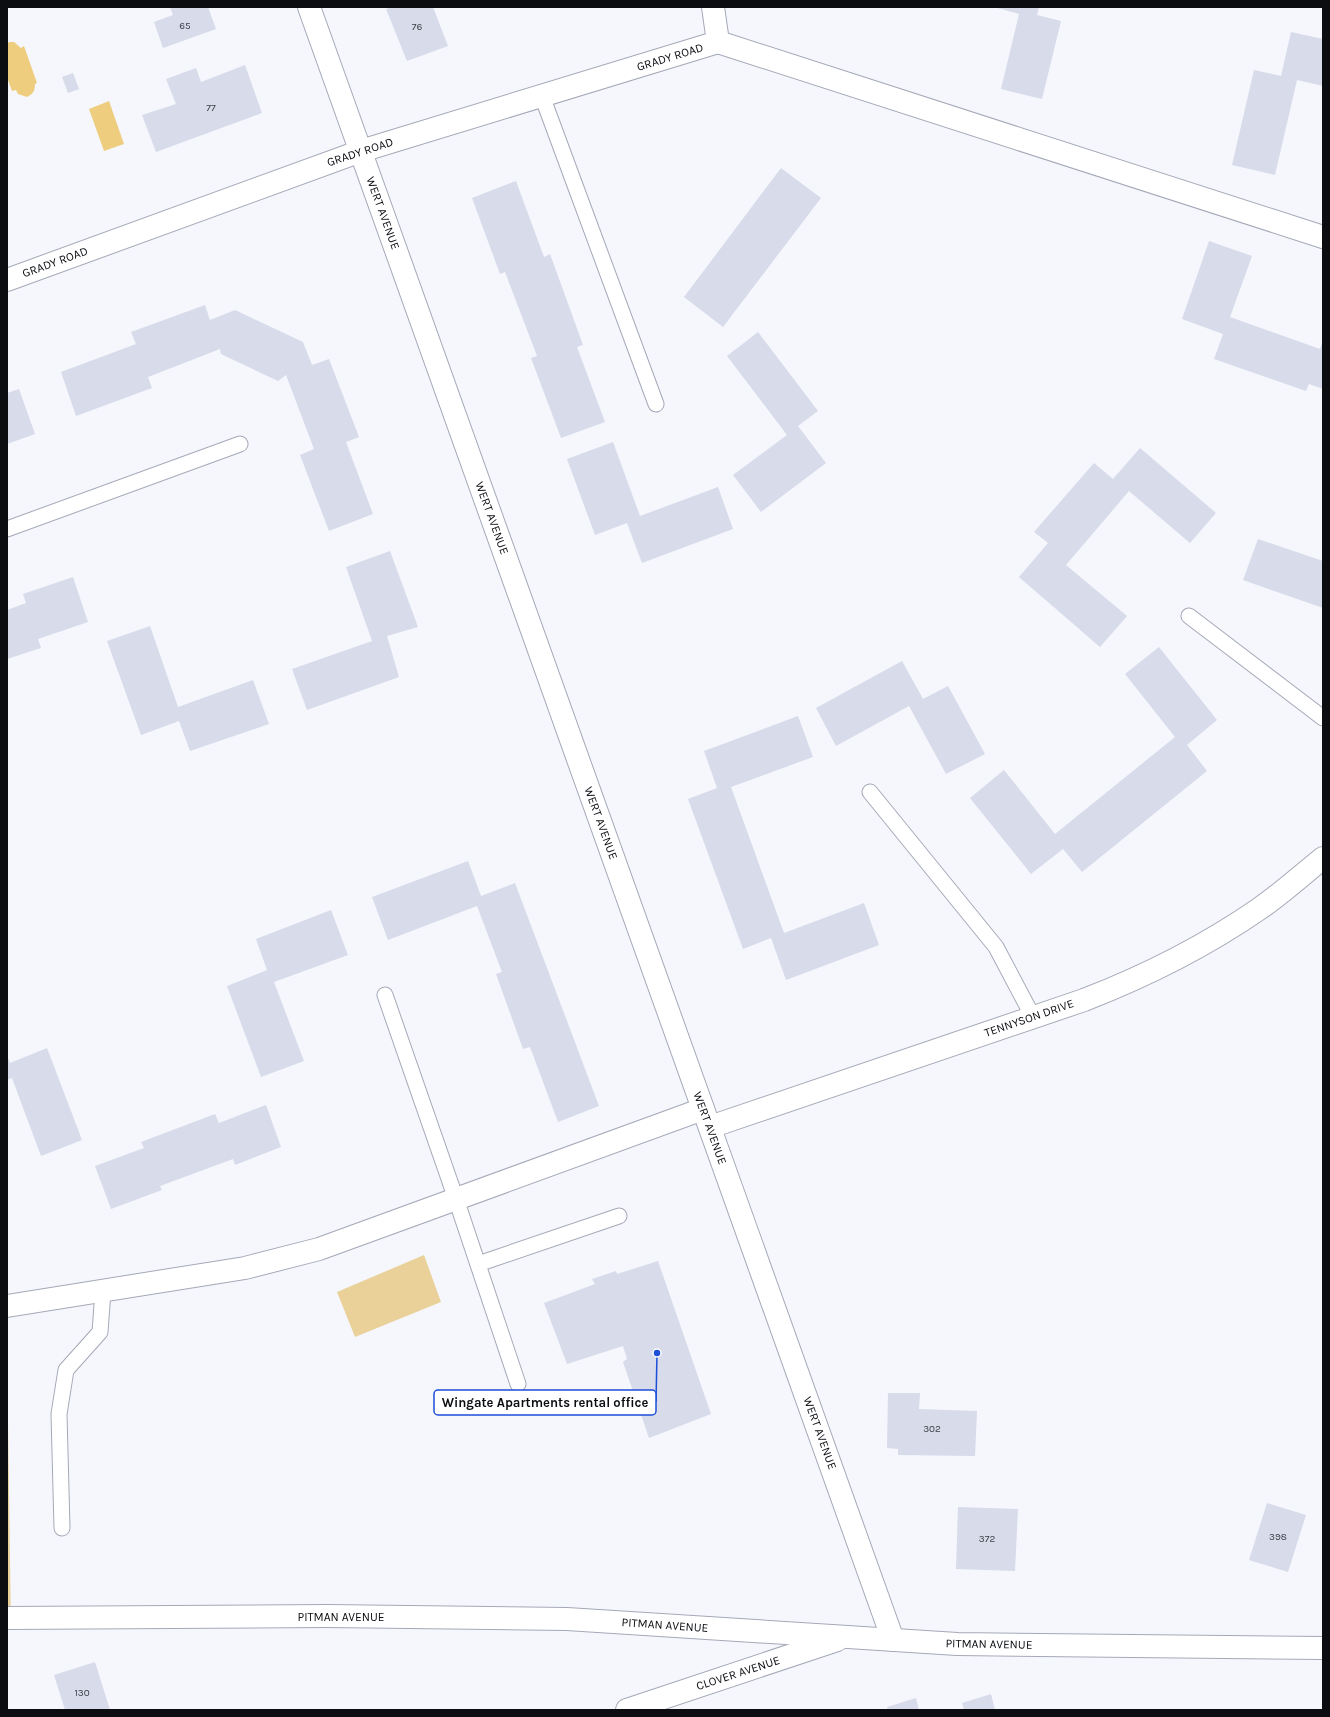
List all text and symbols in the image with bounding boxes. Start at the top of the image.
house number: 65 [179,20,191,32]
house number: 76 [412,21,422,33]
street label: GRADY ROAD [635,40,705,74]
house number: 77 [206,102,216,114]
street label: GRADY ROAD [325,135,395,169]
street label: WERT AVENUE [363,175,403,251]
street label: GRADY ROAD [20,244,90,280]
street label: WERT AVENUE [472,480,512,556]
street label: WERT AVENUE [581,785,621,861]
street label: TENNYSON DRIVE [982,996,1076,1040]
street label: WERT AVENUE [690,1090,730,1166]
callout: Wingate Apartments rental office [434,1390,656,1415]
text: Wingate Apartments rental office [442,1395,648,1410]
street label: WERT AVENUE [800,1395,840,1471]
house number: 302 [923,1423,941,1435]
house number: 398 [1269,1531,1287,1543]
house number: 372 [979,1533,995,1545]
street label: PITMAN AVENUE [298,1610,384,1624]
street label: PITMAN AVENUE [621,1615,709,1635]
street label: PITMAN AVENUE [945,1636,1033,1652]
street label: CLOVER AVENUE [694,1653,782,1693]
house number: 130 [74,1687,90,1699]

